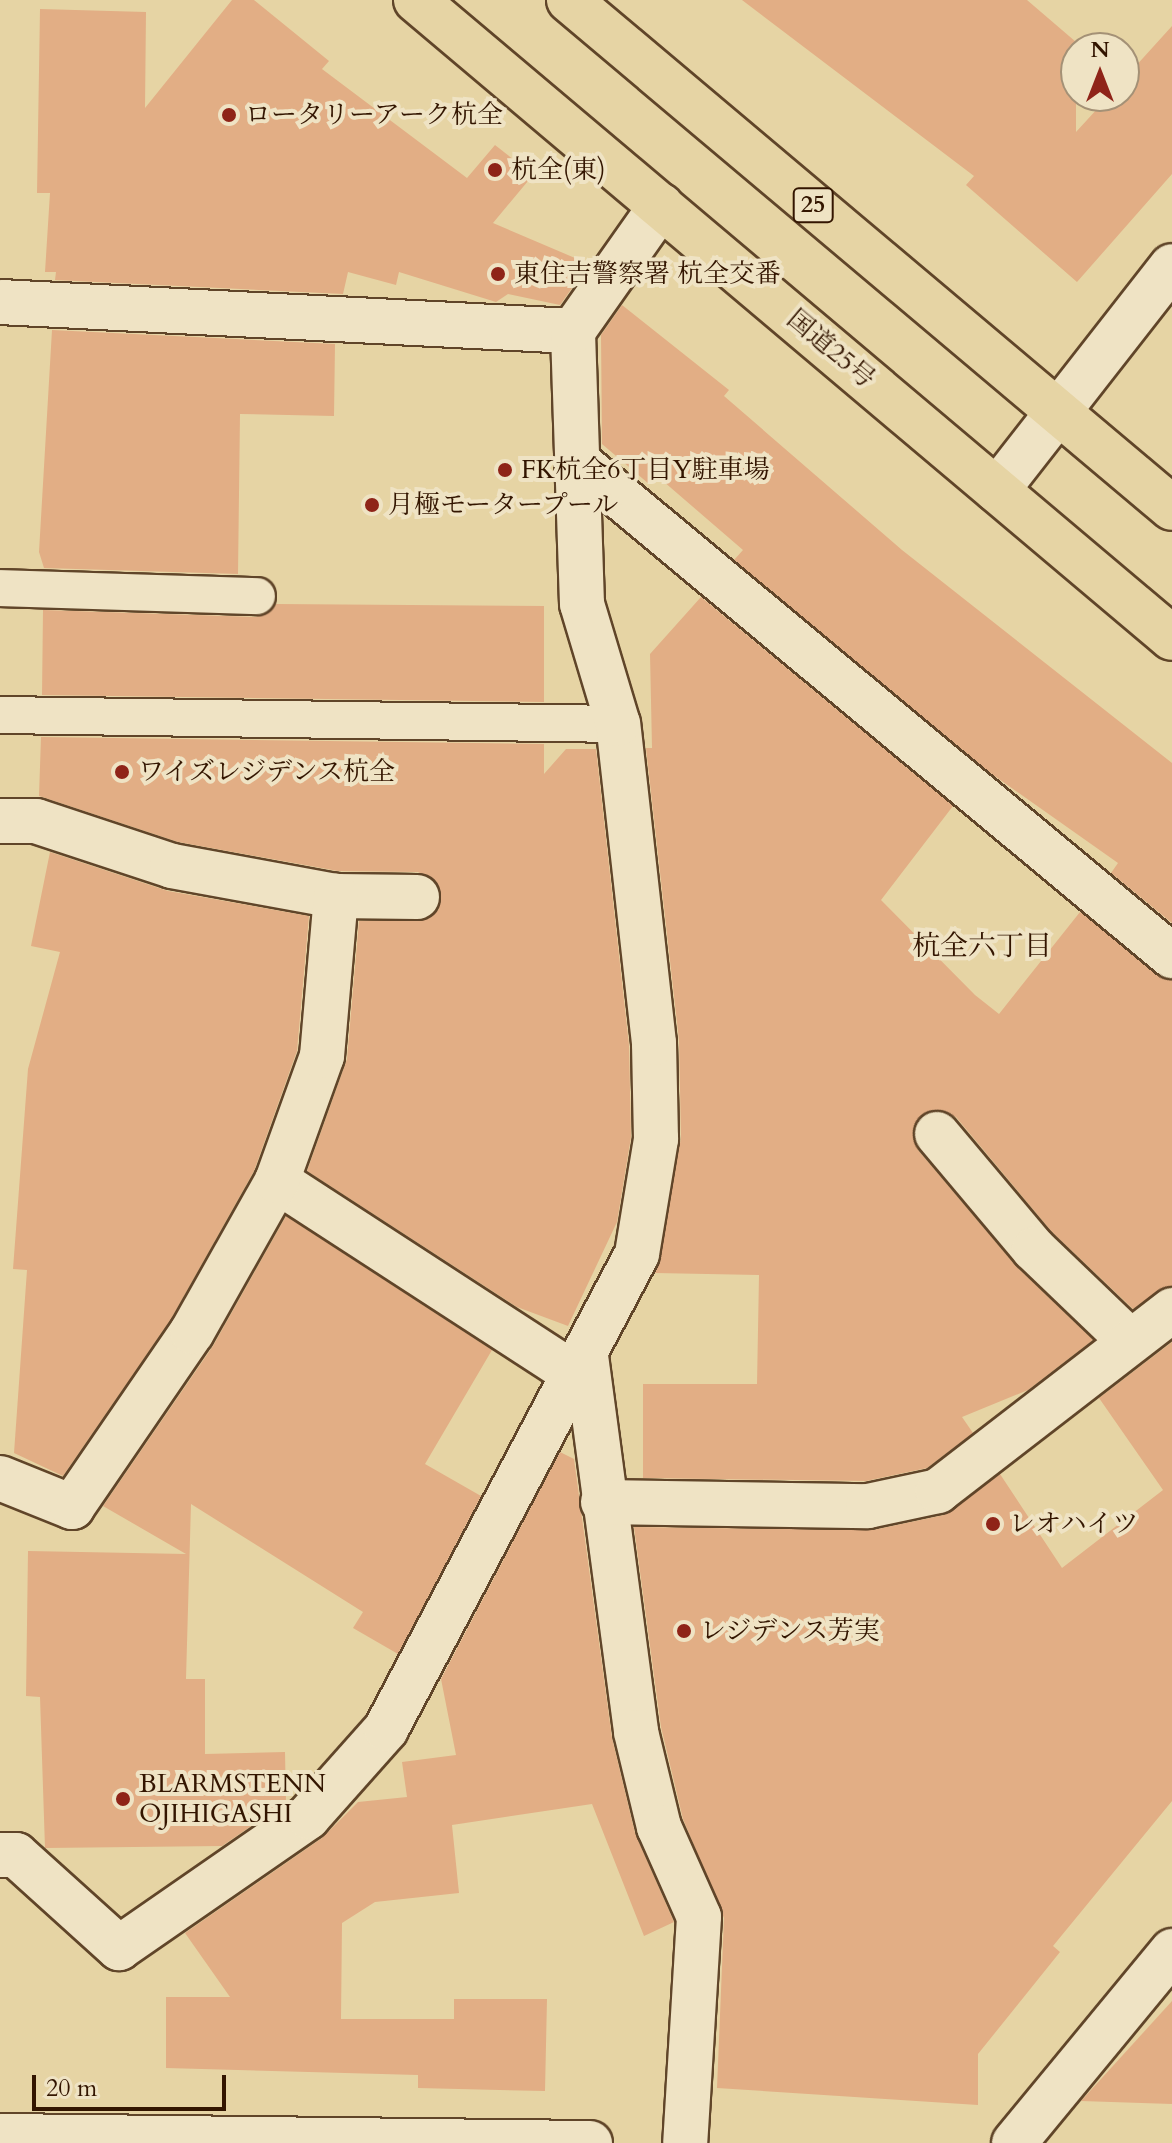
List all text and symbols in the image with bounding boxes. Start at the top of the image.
north arrow [1060,32,1140,112]
text: N [1090,35,1110,65]
place label: ロータリーアーク杭全 [245,99,504,131]
marker: ロータリーアーク杭全 [220,106,238,124]
place label: 杭全(東) [511,154,606,186]
marker: 杭全(東) [486,161,504,179]
road number: 25 [791,185,835,225]
place label: 東住吉警察署 杭全交番 [514,258,781,290]
marker: 東住吉警察署 杭全交番 [489,265,507,283]
street label: 国道25号 [781,303,881,395]
place label: FK杭全6丁目Y駐車場 [521,454,770,486]
marker: FK杭全6丁目Y駐車場 [496,461,514,479]
place label: 月極モータープール [388,489,620,521]
marker: 月極モータープール [363,496,381,514]
place label: ワイズレジデンス杭全 [138,756,398,788]
marker: ワイズレジデンス杭全 [113,763,131,781]
district label: 杭全六丁目 [912,929,1052,963]
place label: レオハイツ [1009,1508,1139,1540]
marker: レオハイツ [984,1515,1002,1533]
place label: レジデンス芳実 [700,1615,882,1647]
marker: レジデンス芳実 [675,1622,693,1640]
place label: BLARMSTENN OJIHIGASHI [139,1768,326,1830]
marker: BLARMSTENN OJIHIGASHI [114,1790,132,1808]
scale bar [36,2059,230,2109]
text: 20 m [46,2072,97,2105]

